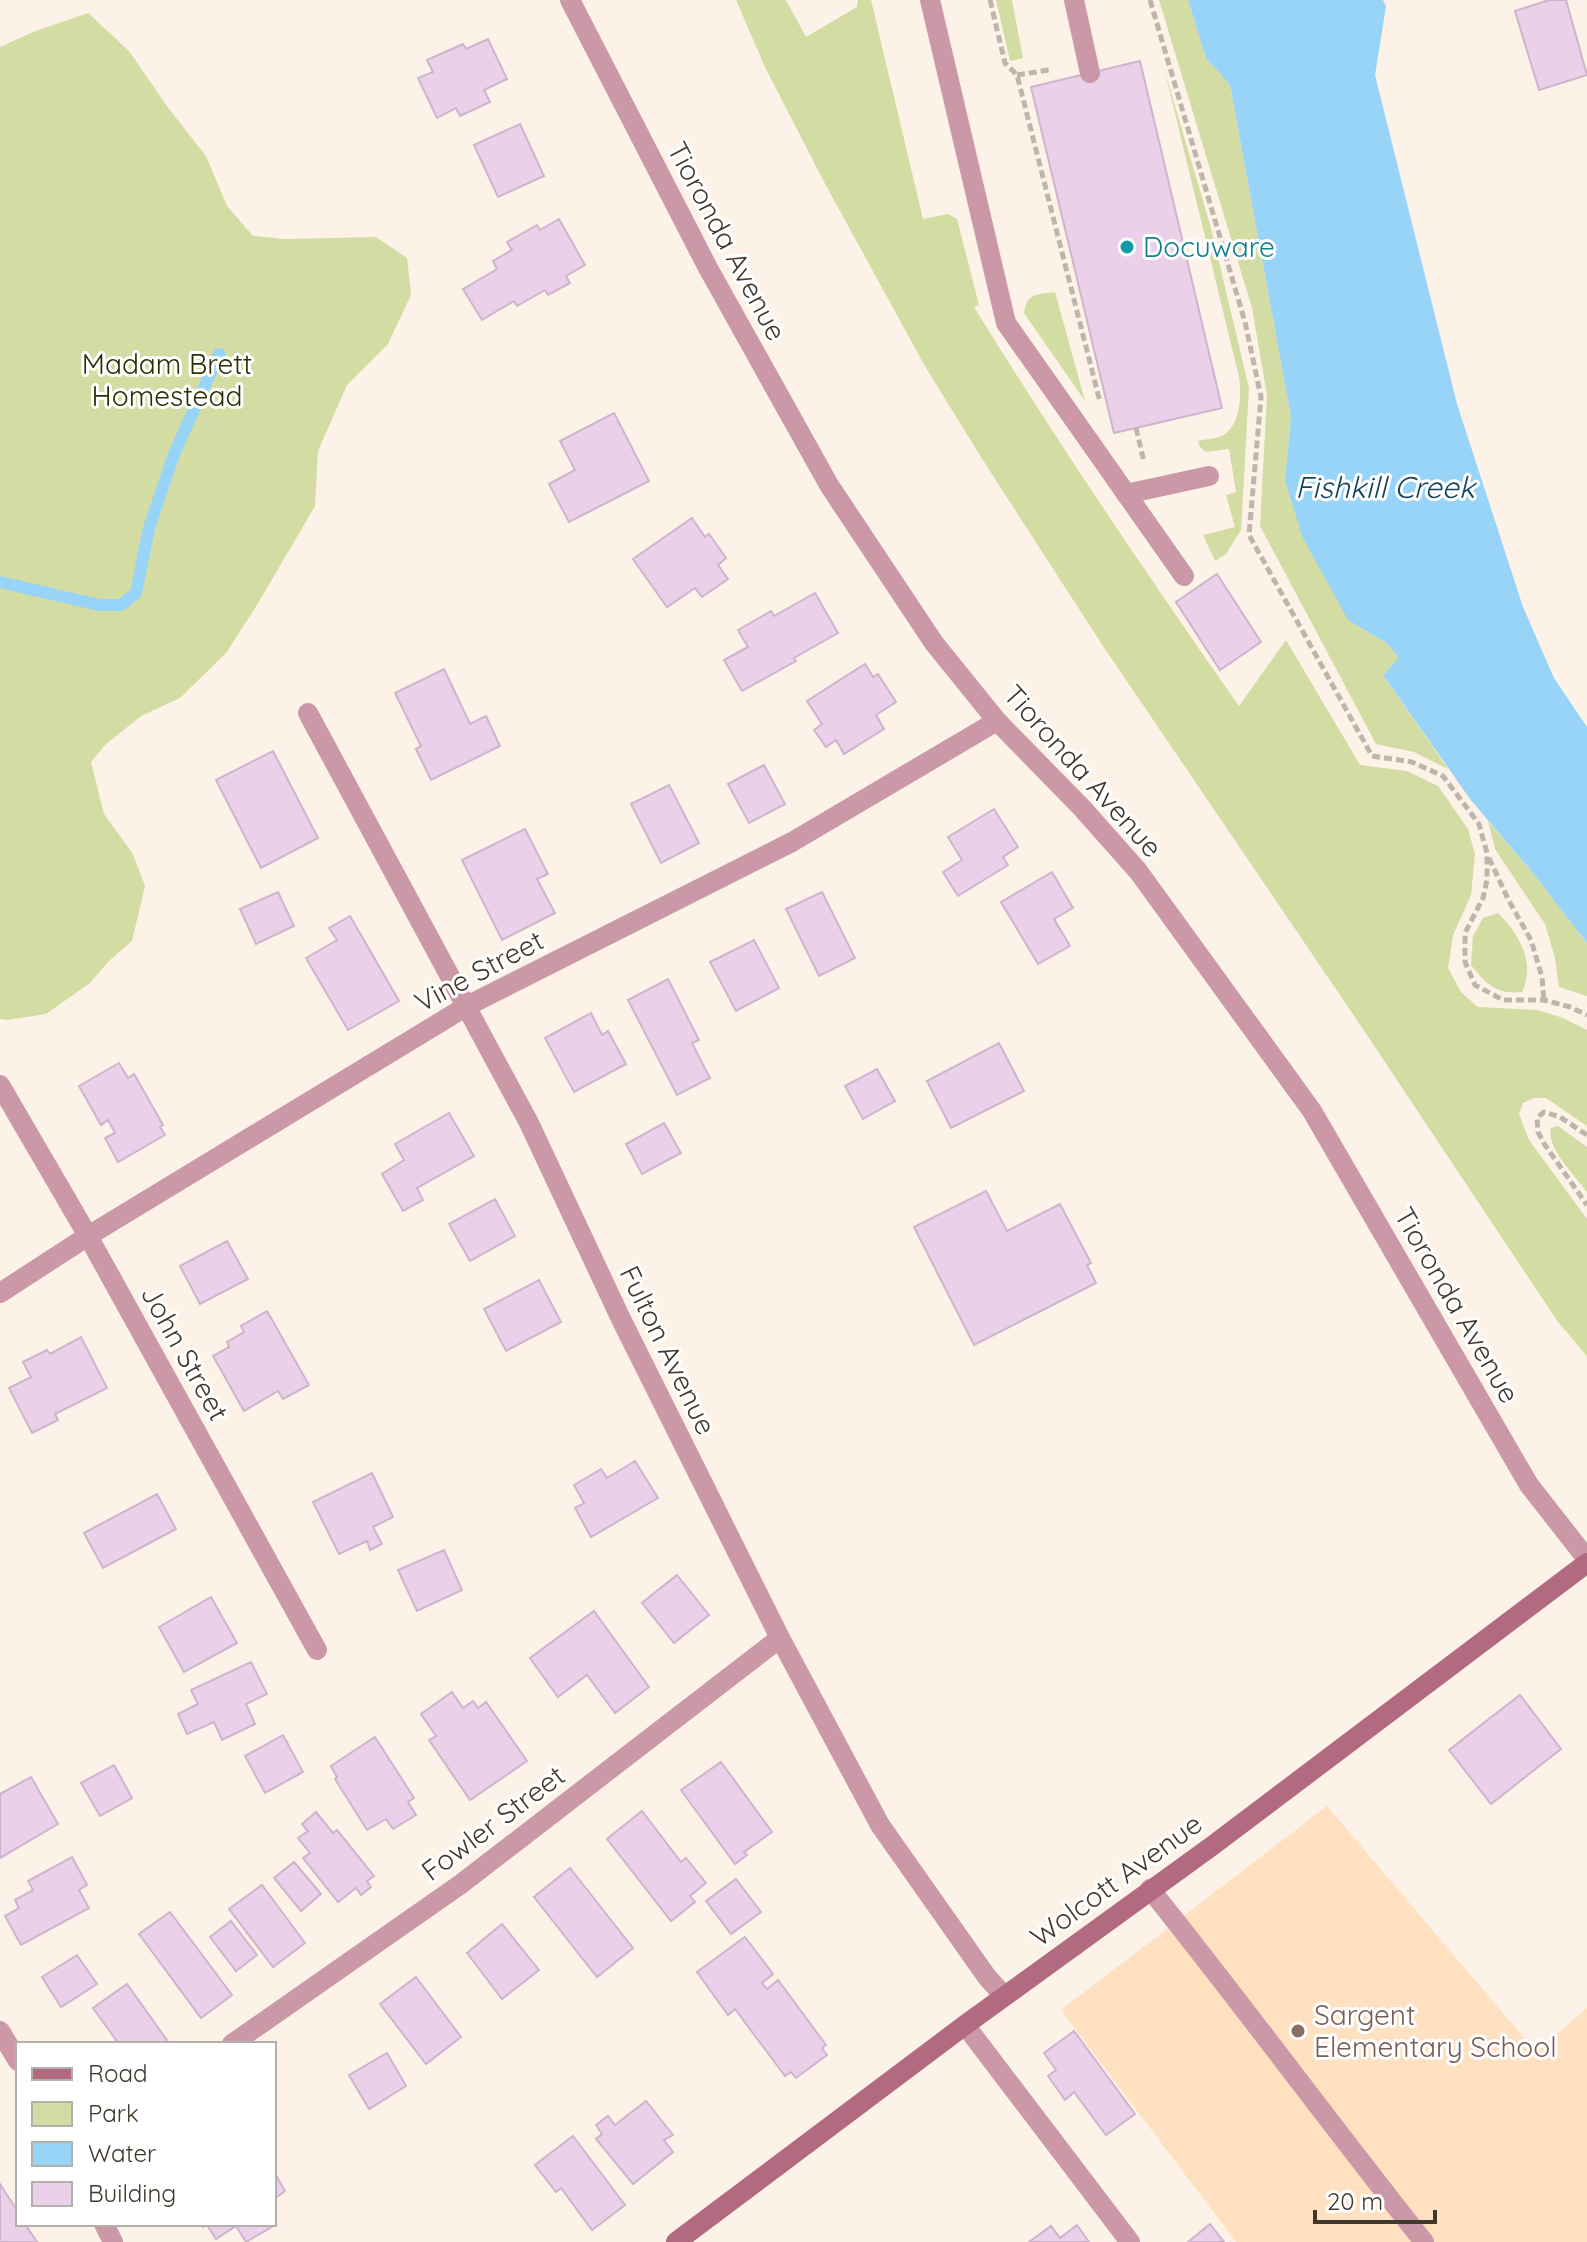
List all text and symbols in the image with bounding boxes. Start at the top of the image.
street label: Tioronda Avenue [660,135,795,346]
place label: Docuware [1143,229,1275,264]
marker: Docuware [1118,238,1136,256]
park label: Madam Brett Homestead [82,346,252,413]
water label: Fishkill Creek [1295,468,1478,506]
street label: Tioronda Avenue [997,677,1170,864]
street label: Vine Street [408,922,549,1019]
street label: Tioronda Avenue [1387,1201,1528,1409]
street label: Fulton Avenue [612,1260,724,1440]
street label: John Street [134,1279,237,1426]
street label: Fowler Street [414,1757,571,1888]
street label: Wolcott Avenue [1023,1806,1208,1954]
place label: Sargent Elementary School [1314,1997,1557,2064]
marker: Sargent Elementary School [1289,2022,1307,2040]
legend [16,2042,276,2226]
text: Road [88,2058,148,2088]
text: Park [88,2098,139,2128]
text: Water [88,2138,156,2168]
scale bar [1315,2174,1435,2224]
text: Building [88,2178,176,2208]
text: 20 m [1327,2186,1383,2216]

